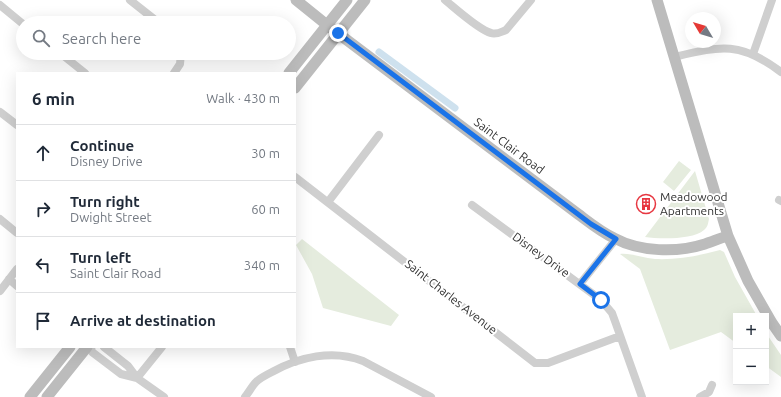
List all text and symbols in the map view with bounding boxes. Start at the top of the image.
north arrow [685,12,721,48]
search box [16,16,296,60]
route end [329,24,347,42]
icon: search [30,27,52,49]
text: Search here [62,30,141,47]
text: 6 min [32,89,75,108]
text: Walk · 430 m [206,91,280,105]
street label: Saint Clair Road [472,115,547,176]
text: Continue [70,137,134,154]
icon: ahead [32,142,54,164]
text: 30 m [251,146,280,160]
text: Disney Drive [70,154,143,168]
place label: Meadowood Apartments [660,190,728,217]
text: Turn right [70,193,140,210]
building icon: Meadowood Apartments [635,193,657,215]
icon: right [32,198,54,220]
text: 60 m [251,202,280,216]
text: Dwight Street [70,210,152,224]
street label: Disney Drive [510,230,572,280]
text: Turn left [70,249,131,266]
icon: left [32,254,54,276]
street label: Saint Charles Avenue [403,257,500,336]
text: 340 m [244,258,280,272]
text: Saint Clair Road [70,266,161,280]
route start [592,291,610,309]
icon: arrive [32,310,54,332]
text: Arrive at destination [70,312,216,329]
map controls [733,313,769,385]
button: + [733,313,769,349]
button: − [733,349,769,385]

